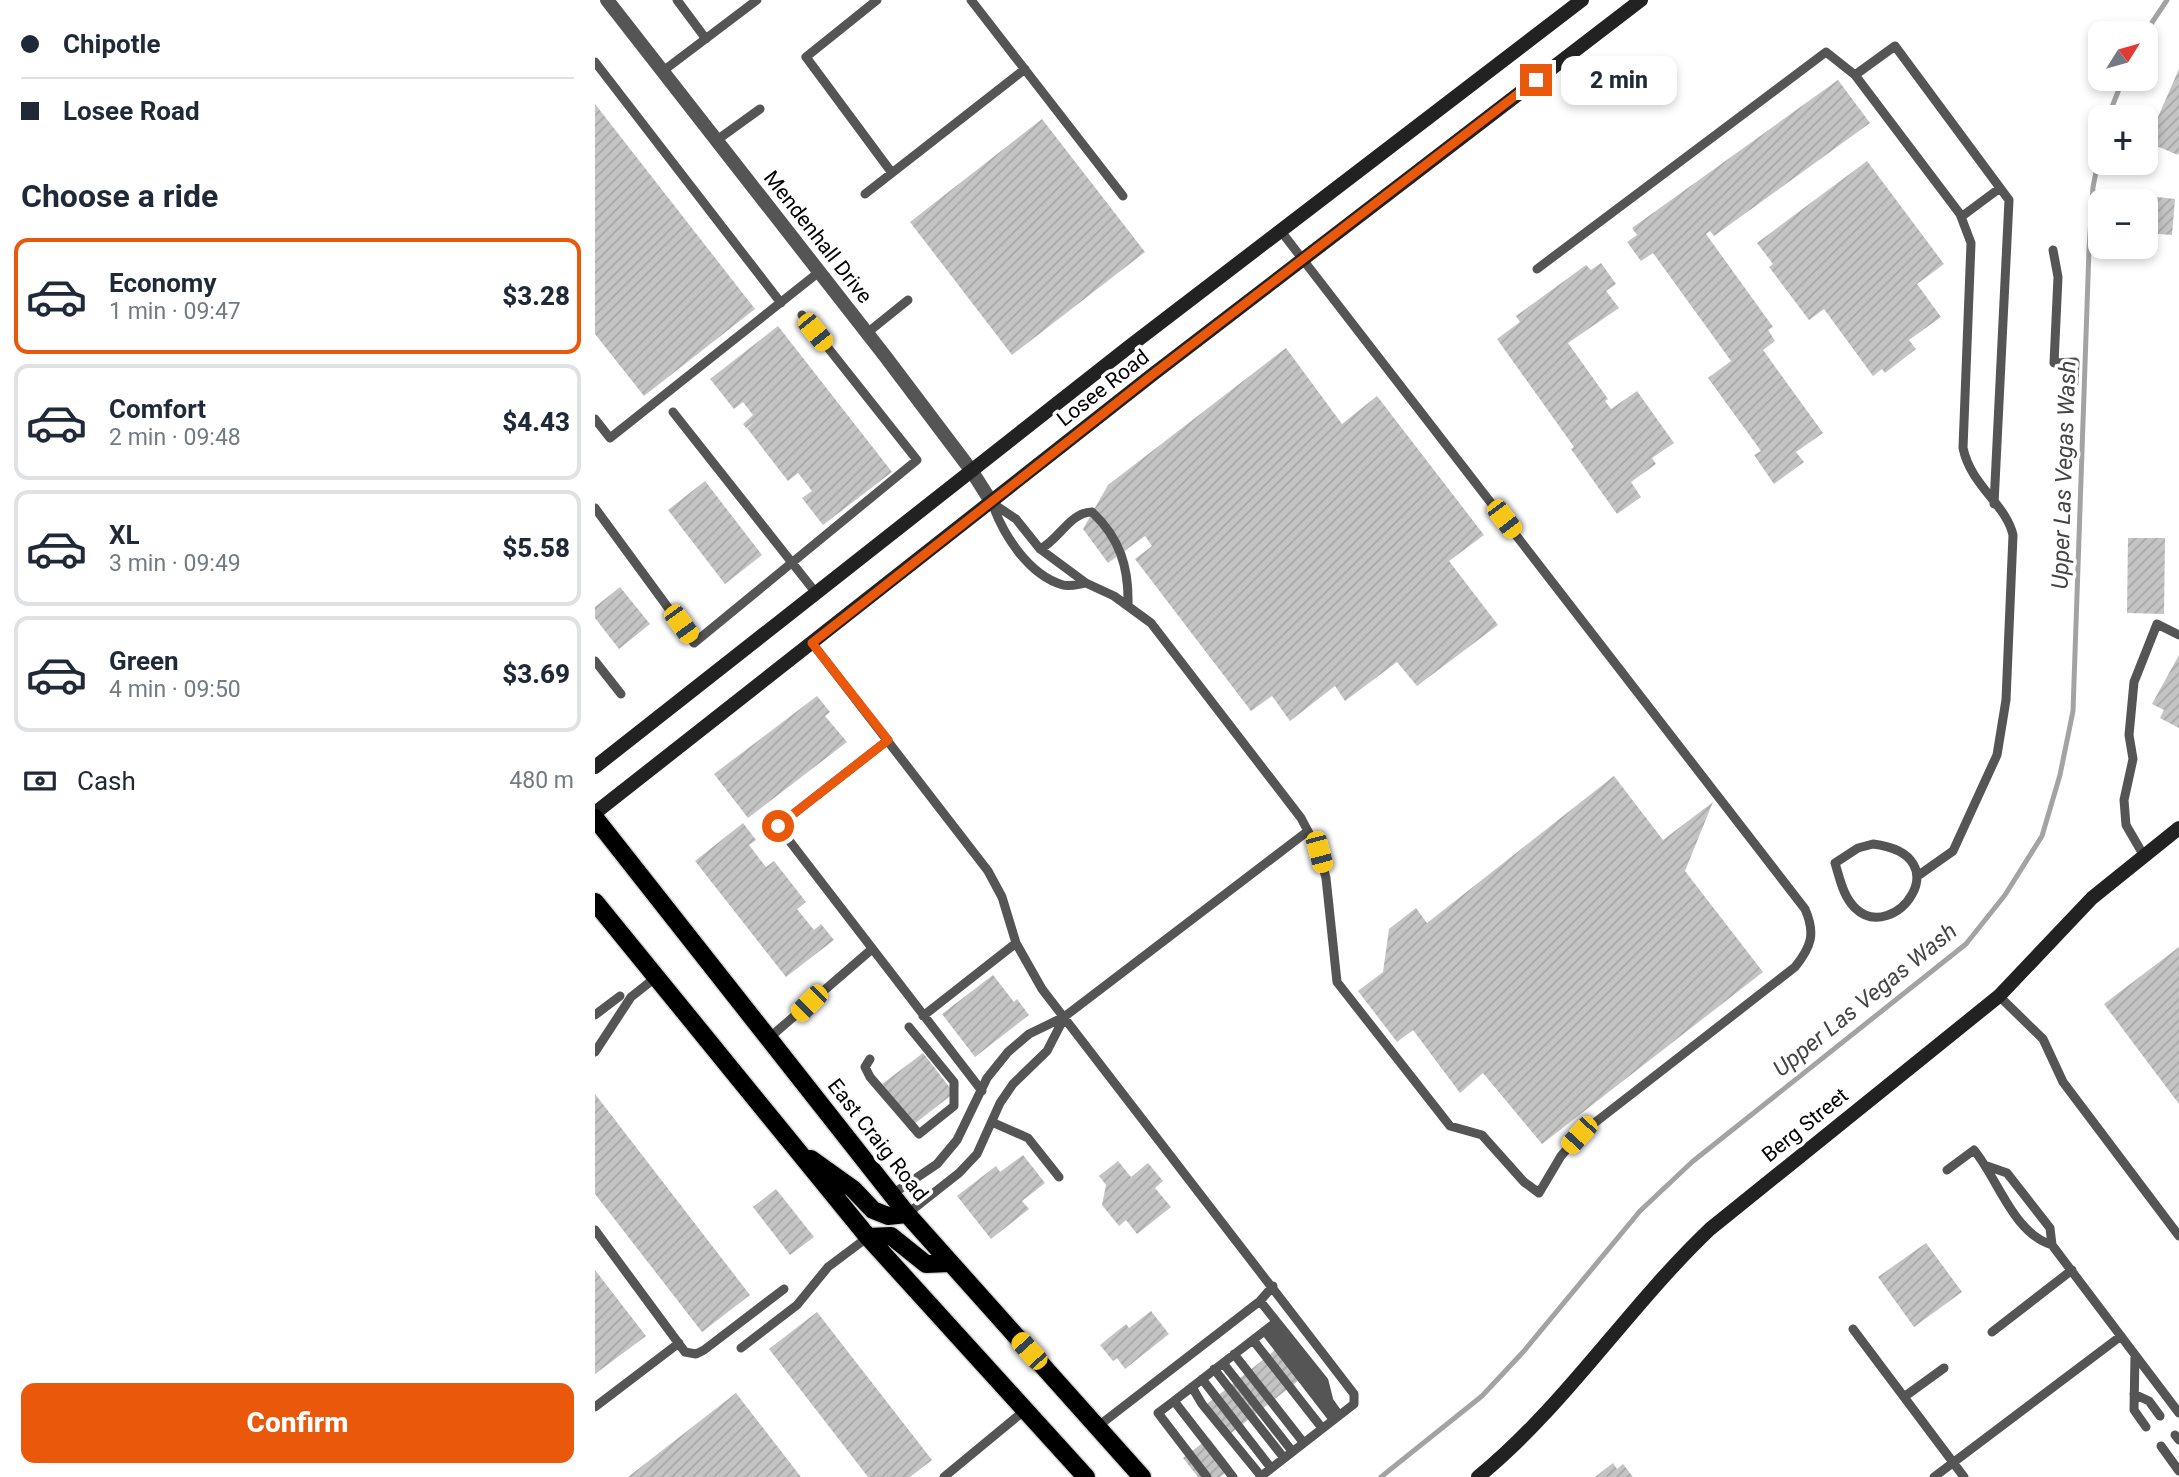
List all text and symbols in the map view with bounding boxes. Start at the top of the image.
north arrow [2088,21,2158,91]
map controls [2088,21,2158,259]
text: Chipotle [63,29,160,59]
callout: 2 min [1560,56,1676,104]
route end [1520,64,1552,96]
text: 2 min [1590,67,1648,94]
text: Losee Road [63,96,200,126]
button: + [2088,105,2158,175]
street label: Mendenhall Drive [759,166,877,308]
text: Choose a ride [21,177,218,215]
button: − [2088,189,2158,259]
icon: car [25,265,88,328]
text: Economy [109,268,216,298]
text: $3.28 [502,281,570,311]
text: 1 min · 09:47 [109,298,241,325]
car [794,309,837,355]
street label: Losee Road [1052,345,1154,431]
water label: Upper Las Vegas Wash [2047,360,2081,590]
icon: car [25,391,88,454]
text: Comfort [109,394,206,424]
text: $4.43 [502,407,570,437]
text: 2 min · 09:48 [109,424,241,451]
car [1483,496,1526,542]
icon: car [25,517,88,580]
text: XL [109,520,140,550]
text: $5.58 [502,533,570,563]
text: 3 min · 09:49 [109,550,241,577]
car [661,601,702,647]
icon: car [25,643,88,706]
text: Green [109,646,179,676]
text: $3.69 [502,659,570,689]
text: 4 min · 09:50 [109,676,241,703]
icon: cash [21,762,59,800]
text: Cash [77,766,136,796]
text: 480 m [509,767,574,794]
route start [762,810,794,842]
car [1304,829,1335,875]
water label: Upper Las Vegas Wash [1768,918,1962,1082]
car [787,981,832,1025]
street label: East Craig Road [823,1074,933,1206]
street label: Berg Street [1757,1083,1853,1167]
car [1558,1112,1601,1158]
car [1008,1328,1051,1374]
button: Confirm [21,1383,574,1463]

